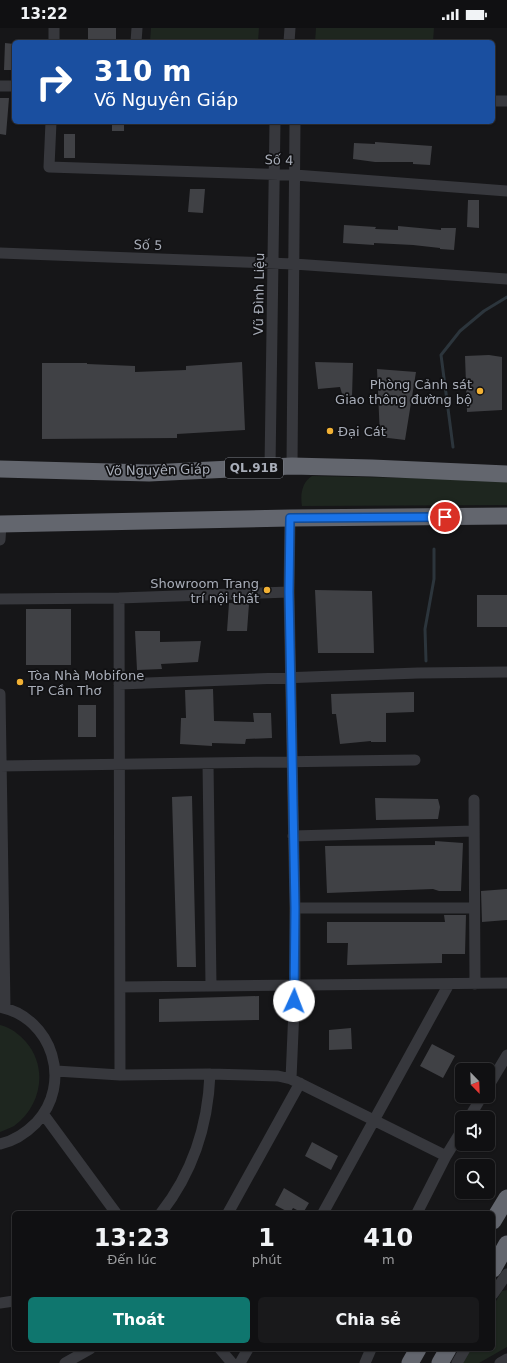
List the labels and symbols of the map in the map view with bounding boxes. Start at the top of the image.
street label: Số 4 [264,152,294,168]
street label: Số 5 [133,237,163,253]
street label: Vũ Đình Liệu [251,253,267,335]
place label: Phòng Cảnh sát Giao thông đường bộ [335,377,472,407]
marker: Phòng Cảnh sát Giao thông đường bộ [475,386,485,396]
place label: Đại Cát [338,424,386,439]
marker: Đại Cát [325,426,335,436]
road number: QL.91B [225,458,283,478]
street label: Võ Nguyên Giáp [106,462,210,478]
pin [428,500,462,534]
place label: Showroom Trang trí nội thất [150,576,259,606]
marker: Showroom Trang trí nội thất [262,585,272,595]
place label: Tòa Nhà Mobifone TP Cần Thơ [27,668,144,698]
marker: Tòa Nhà Mobifone TP Cần Thơ [15,677,25,687]
position arrow [273,980,315,1022]
north arrow [455,1063,495,1103]

